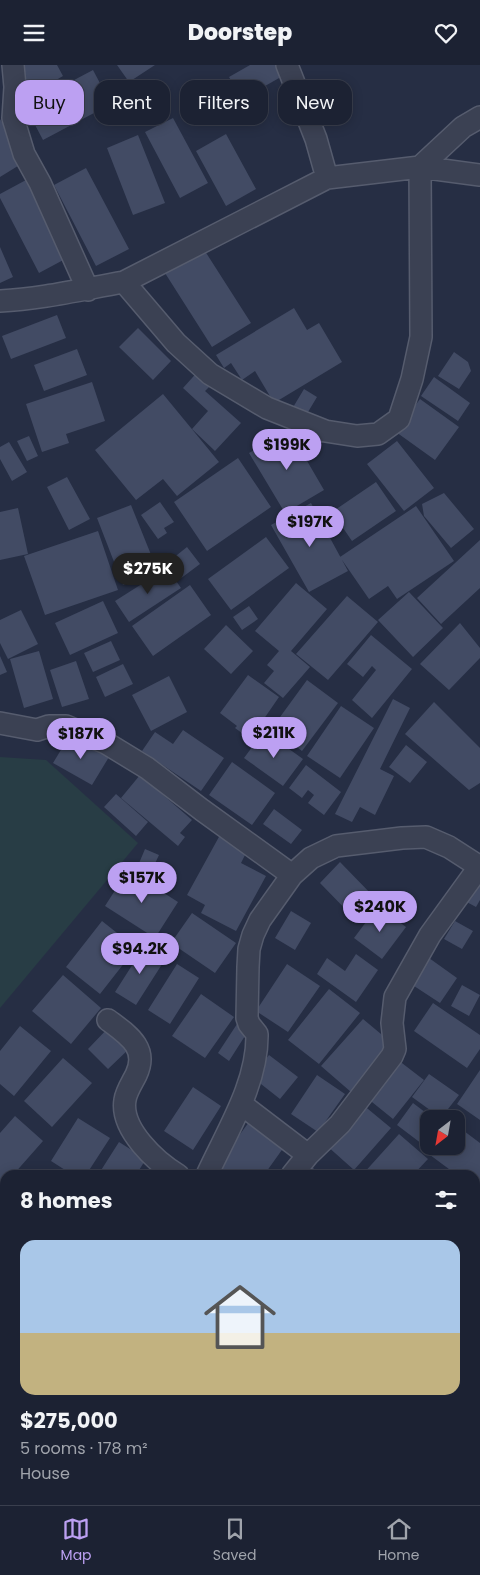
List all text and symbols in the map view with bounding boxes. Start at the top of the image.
text: Doorstep [188,17,292,48]
icon: menu [20,19,48,47]
icon: heart [432,19,460,47]
chip: Buy [15,80,84,125]
chip: Rent [94,80,170,125]
chip: Filters [180,80,268,125]
chip: New [278,80,352,125]
pin: $199K [252,429,322,471]
text: $199K [263,433,311,456]
pin: $197K [275,505,345,548]
text: $197K [287,510,333,533]
pin: $275K [113,553,183,595]
text: $275K [123,557,173,580]
pin: $187K [46,717,116,760]
pin: $211K [239,717,309,759]
text: $211K [253,721,295,744]
text: $187K [58,722,104,745]
pin: $157K [107,861,177,904]
text: $157K [119,866,165,889]
pin: $240K [345,891,415,933]
text: $240K [354,895,406,918]
pin: $94.2K [99,933,181,975]
text: $94.2K [112,937,168,960]
north arrow [420,1110,465,1155]
map controls [420,1110,465,1155]
text: 8 homes [20,1186,112,1215]
icon: filters [432,1186,460,1214]
icon: home [195,1272,285,1362]
text: $275,000 [20,1406,118,1435]
text: 5 rooms · 178 m² [20,1437,148,1460]
text: House [20,1462,70,1485]
tab: Map [61,1515,92,1566]
tab: Saved [213,1515,256,1566]
tab: Home [378,1515,419,1566]

